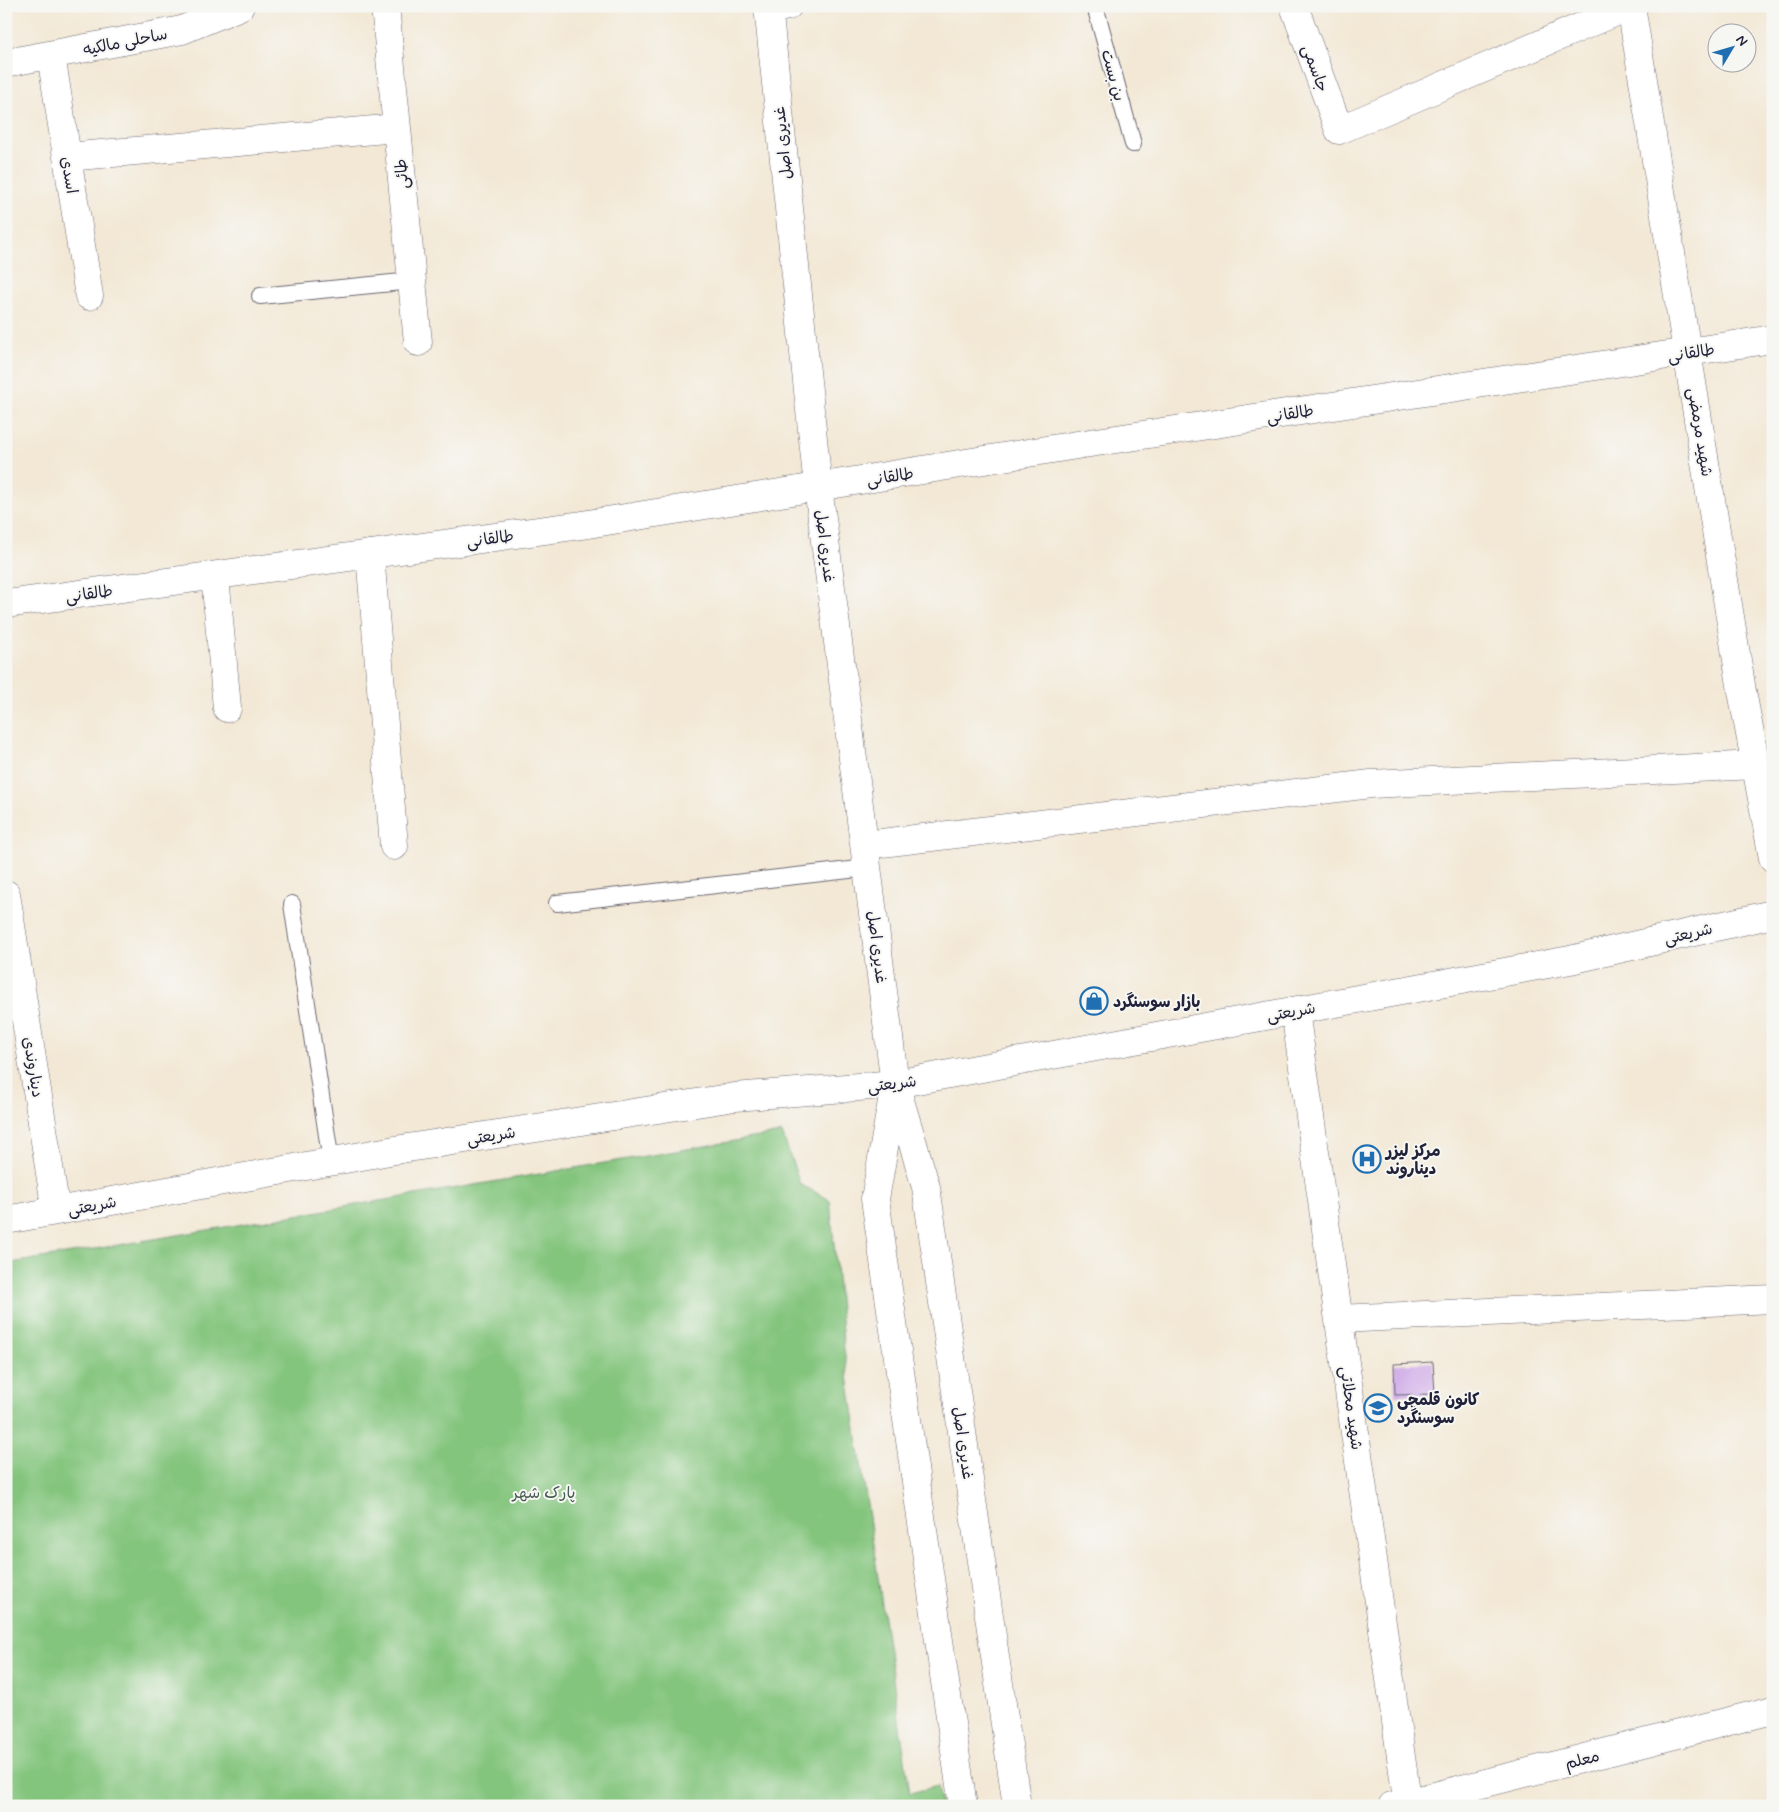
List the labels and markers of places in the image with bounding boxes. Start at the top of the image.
shop icon: بازار سوسنگرد [1079,986,1109,1016]
place label: بازار سوسنگرد [1113,992,1200,1013]
place label: مرکز لیزر دیناروند [1384,1141,1440,1180]
hospital icon: مرکز لیزر دیناروند [1352,1144,1382,1174]
place label: کانون قلمچی سوسنگرد [1397,1390,1479,1429]
school or university icon: کانون قلمچی سوسنگرد [1363,1393,1393,1423]

